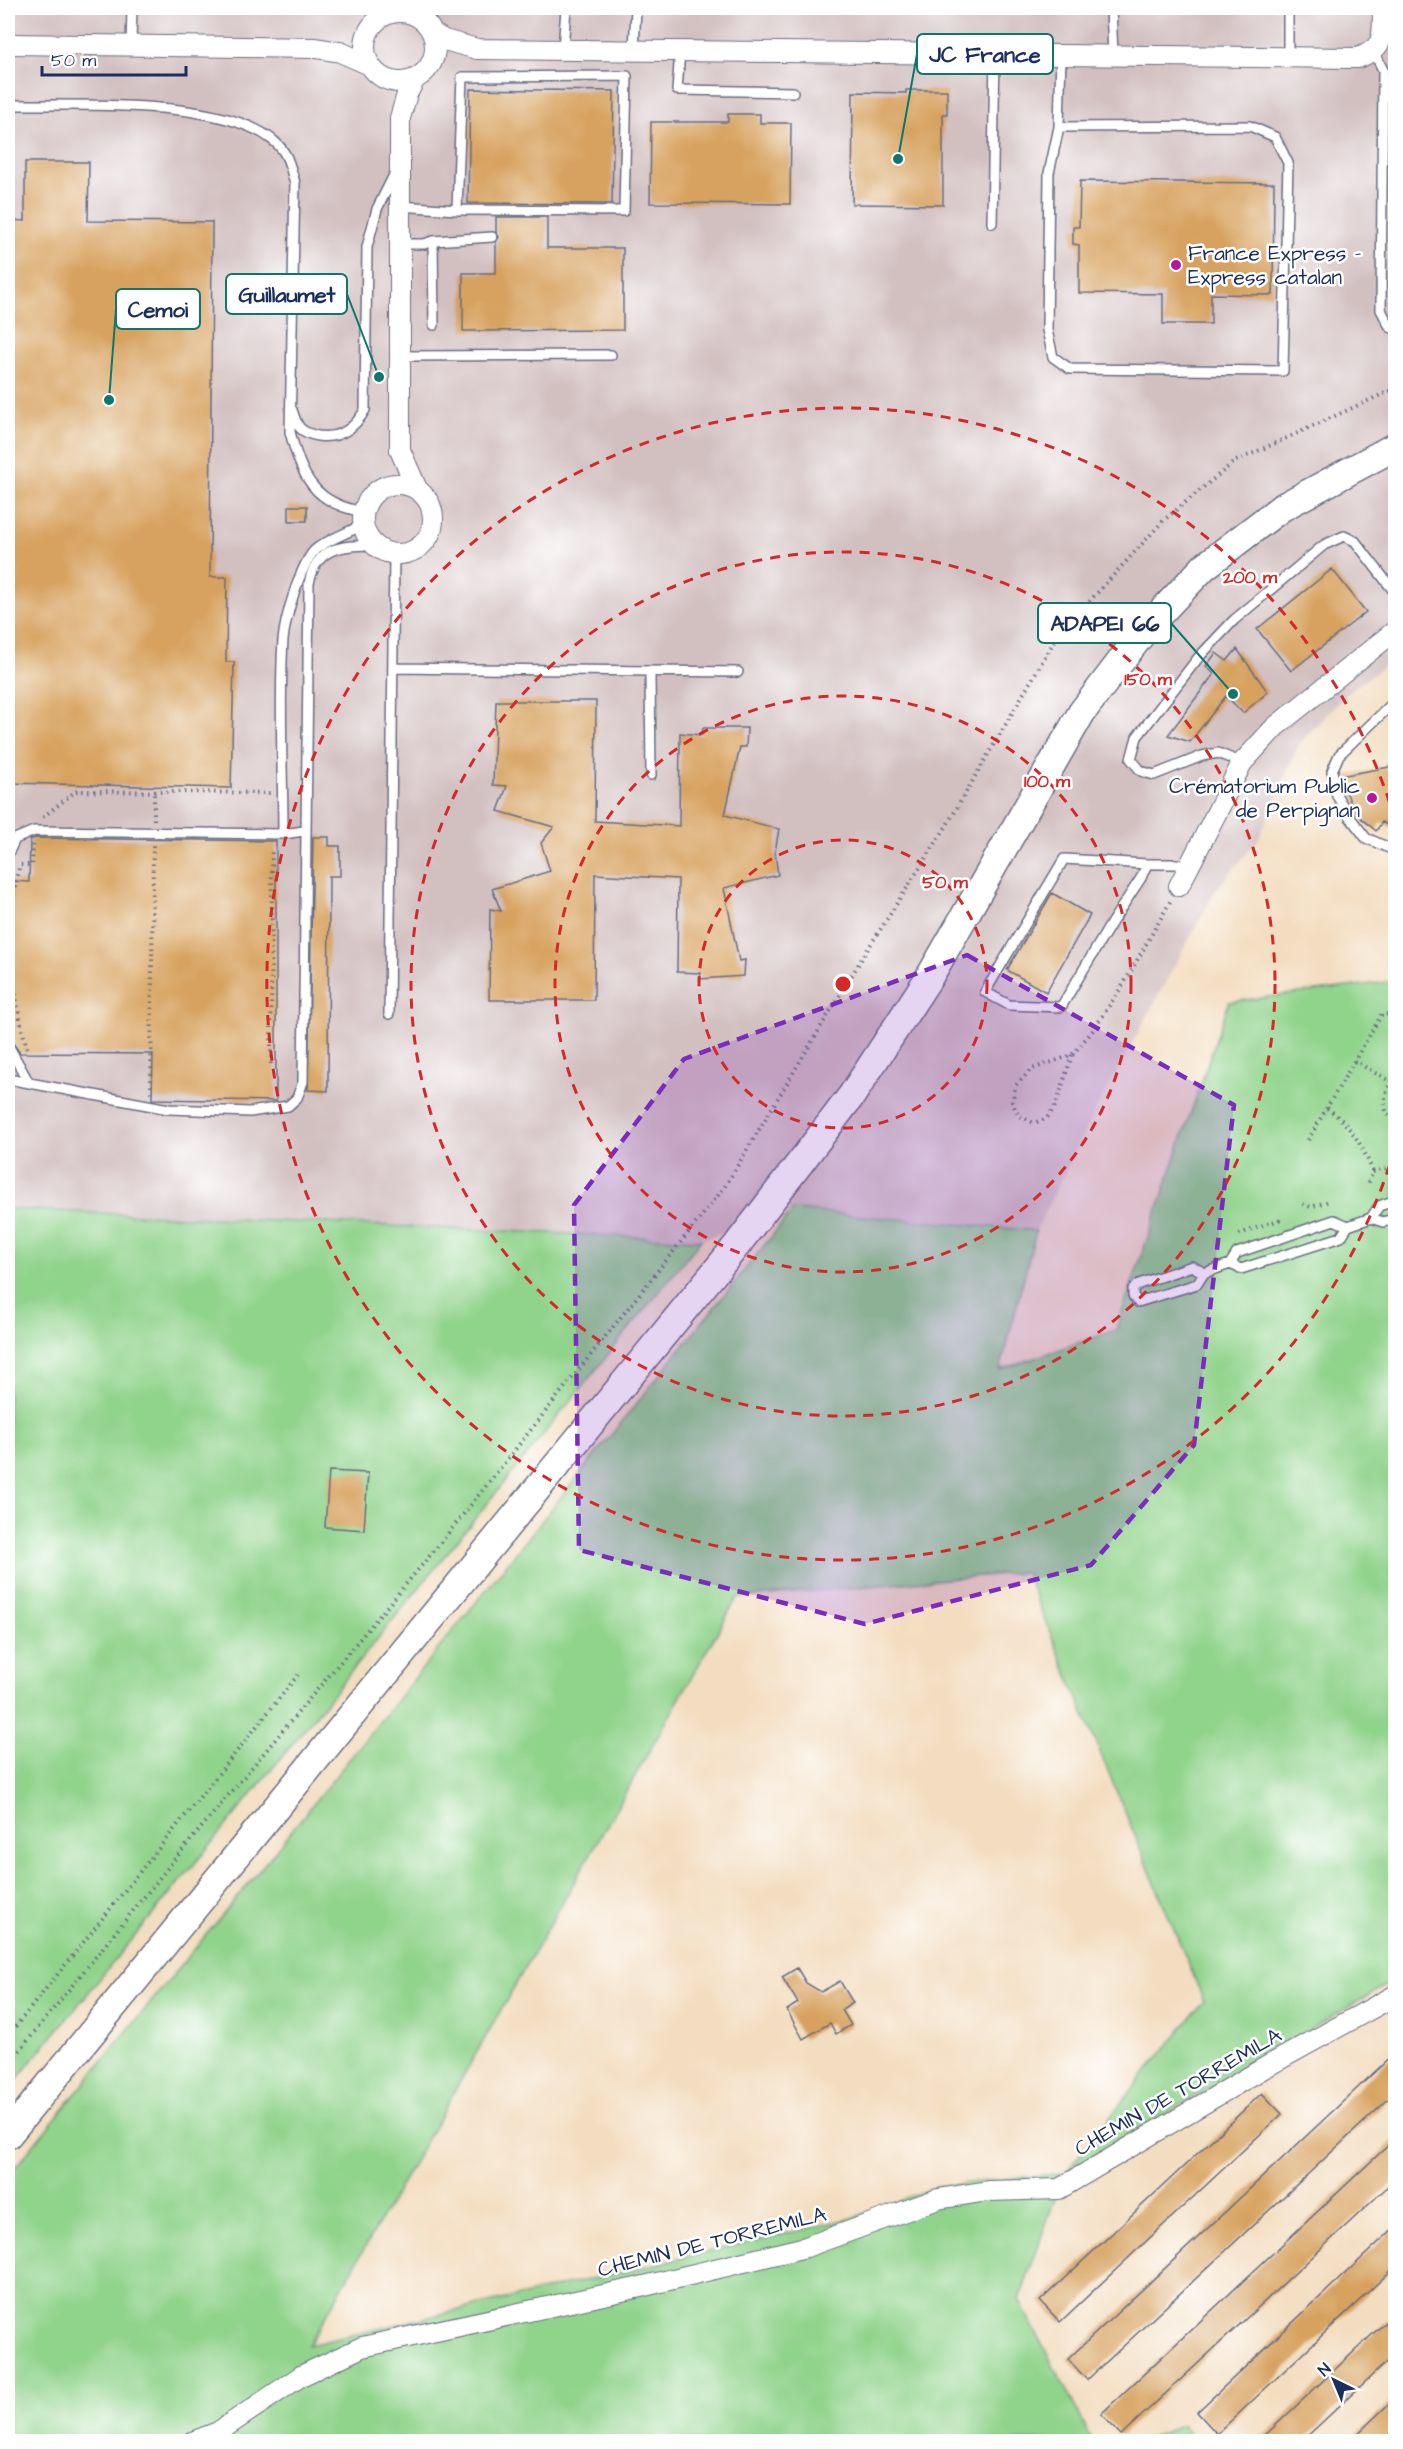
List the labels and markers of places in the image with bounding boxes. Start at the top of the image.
callout: JC France [917,34,1053,74]
place label: France Express - Express catalan [1188,239,1362,293]
marker: France Express - Express catalan [1169,258,1183,272]
callout: Guillaumet [226,274,347,314]
callout: Cemoi [116,289,200,329]
callout: ADAPEI 66 [1038,603,1171,643]
place label: Crématorium Public de Perpignan [1169,772,1360,827]
marker: Crématorium Public de Perpignan [1365,791,1379,805]
centre of rings [833,974,853,994]

